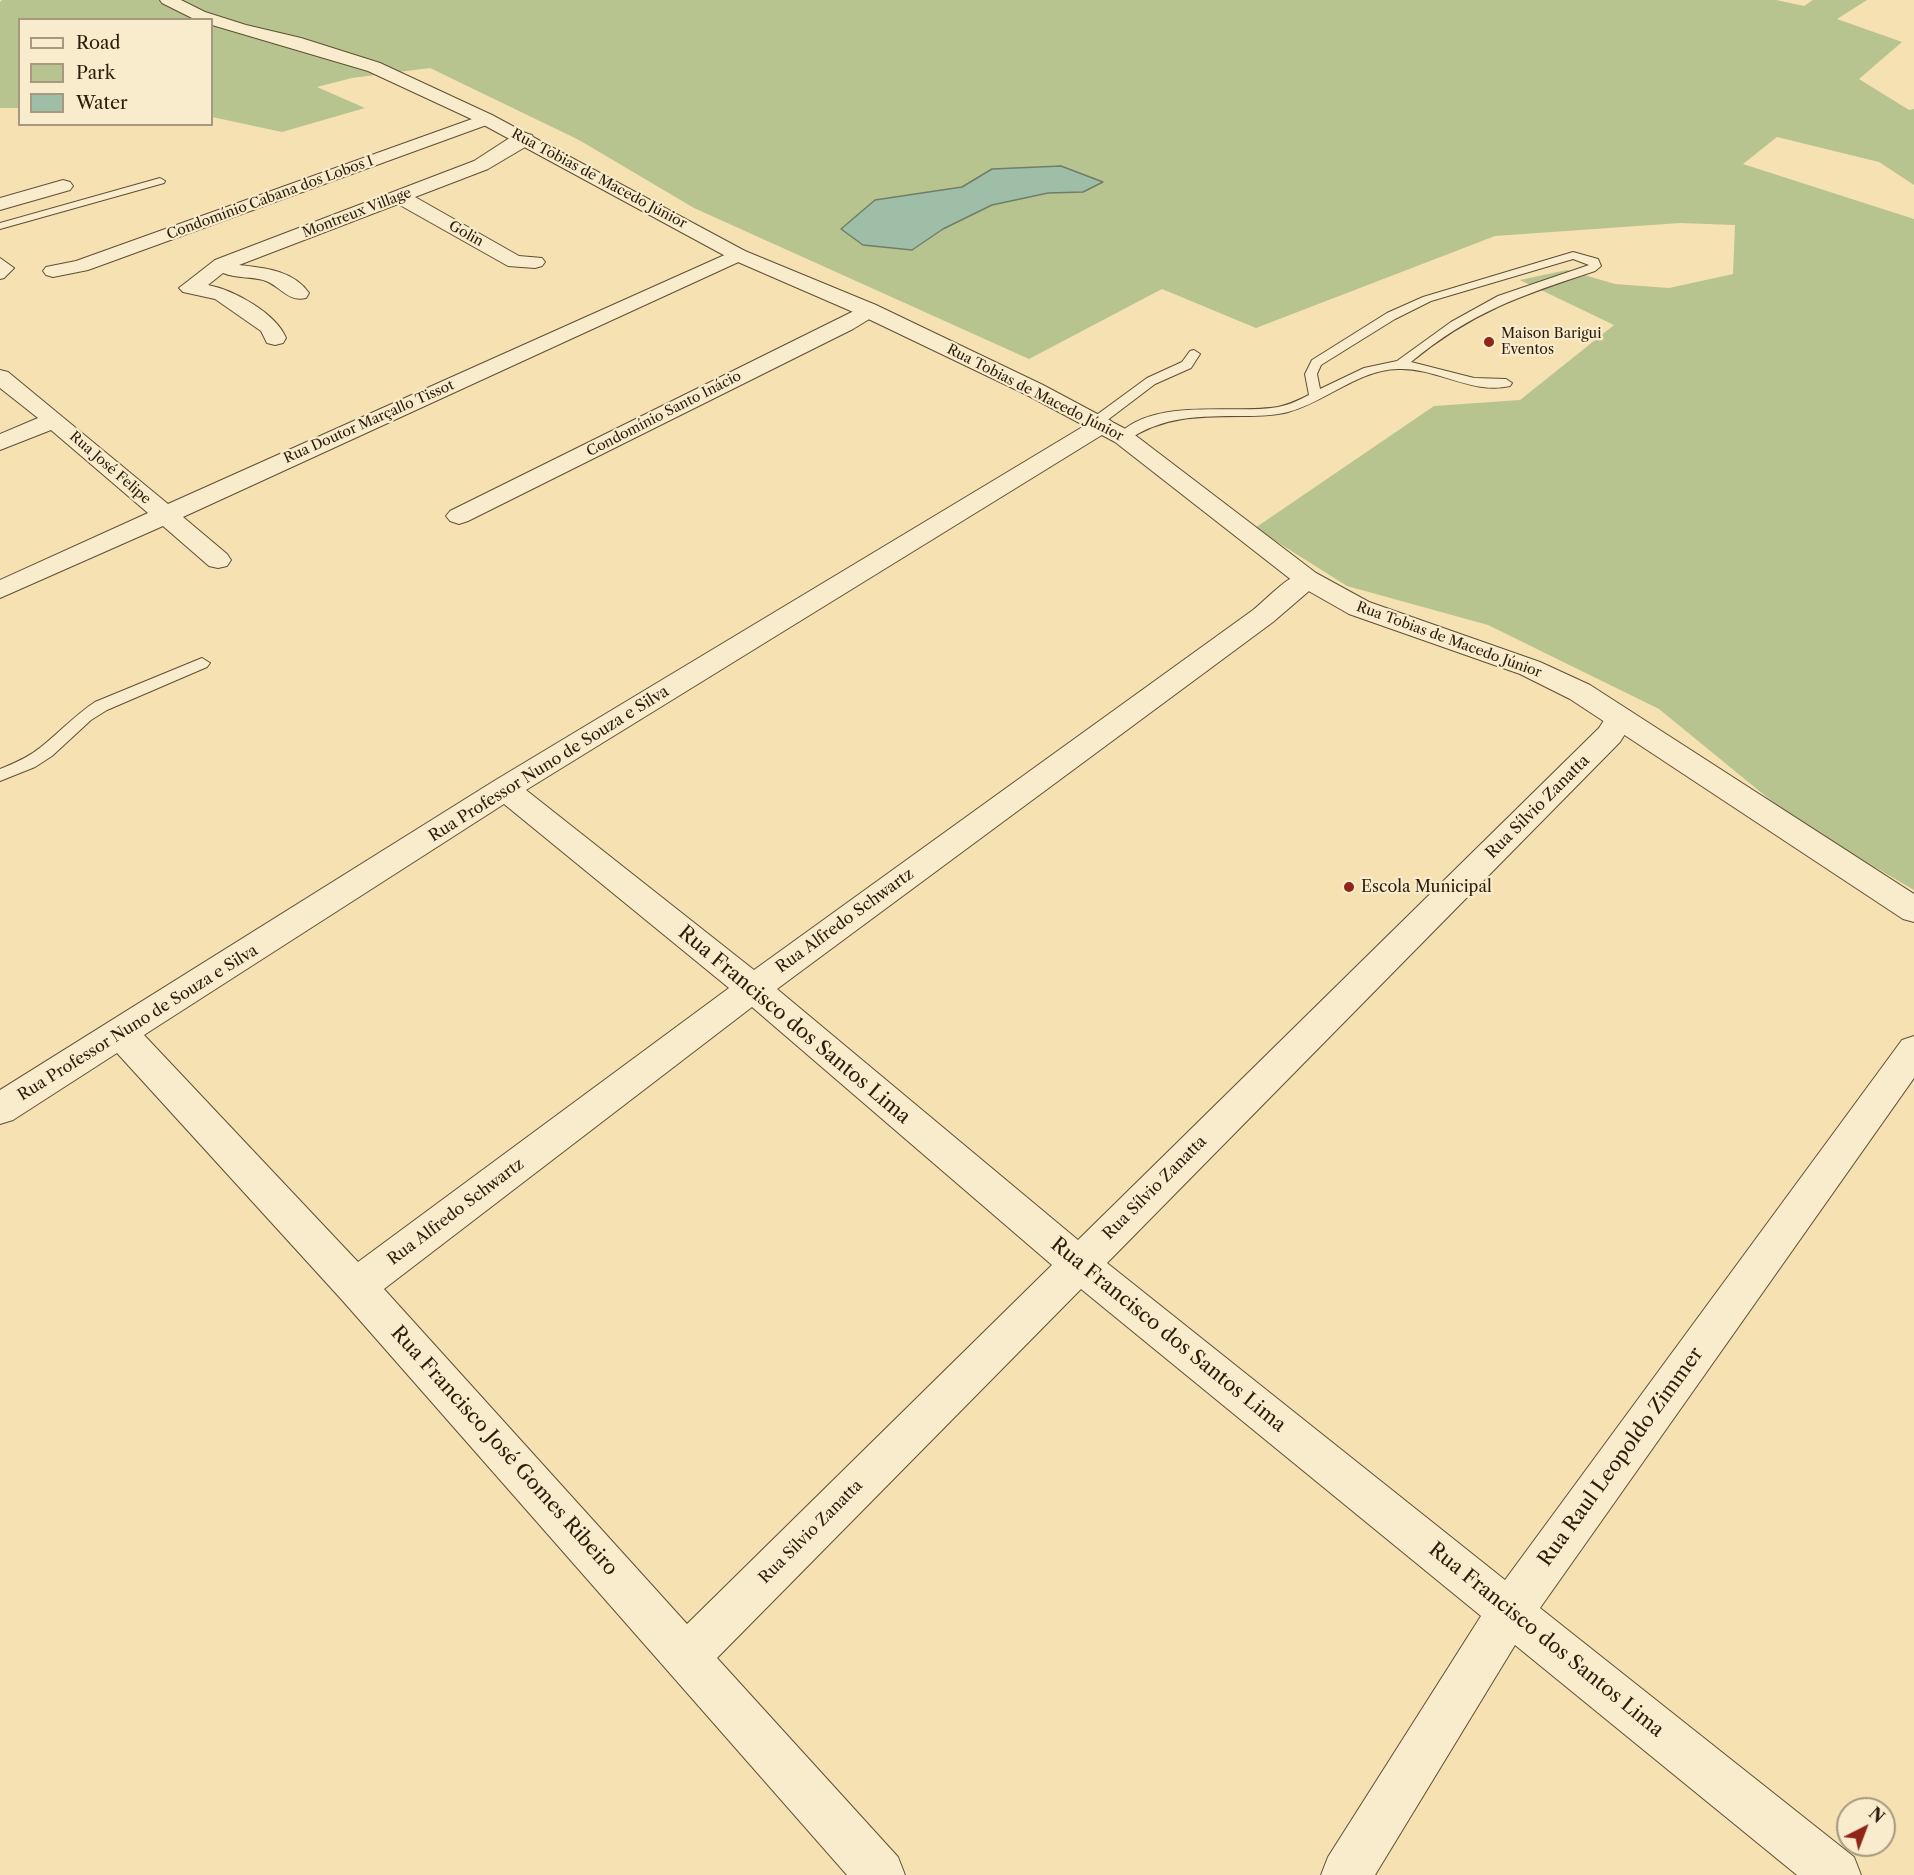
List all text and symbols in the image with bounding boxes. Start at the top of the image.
legend [18,18,213,126]
text: Road [76,32,121,54]
text: Park [76,62,115,84]
text: Water [76,92,128,114]
street label: Rua Tobias de Macedo Júnior [509,126,689,232]
street label: Condomínio Cabana dos Lobos I [164,153,376,243]
street label: Montreux Village [300,184,414,242]
street label: Golin [446,218,486,250]
place label: Maison Barigui Eventos [1501,326,1601,358]
marker: Maison Barigui Eventos [1482,335,1496,349]
street label: Rua Tobias de Macedo Júnior [944,341,1126,445]
street label: Condomínio Santo Inácio [584,368,744,460]
street label: Rua Doutor Marçallo Tissot [281,377,457,467]
street label: Rua José Felipe [66,428,154,508]
street label: Rua Tobias de Macedo Júnior [1354,599,1544,681]
street label: Rua Professor Nuno de Souza e Silva [426,682,672,846]
street label: Rua Sílvio Zanatta [1482,751,1594,863]
street label: Rua Alfredo Schwartz [772,865,918,977]
place label: Escola Municipal [1361,877,1492,897]
marker: Escola Municipal [1342,880,1356,894]
street label: Rua Francisco dos Santos Lima [673,921,915,1129]
street label: Rua Professor Nuno de Souza e Silva [15,941,261,1105]
street label: Rua Sílvio Zanatta [1099,1132,1211,1244]
street label: Rua Alfredo Schwartz [384,1155,528,1269]
street label: Rua Francisco dos Santos Lima [1046,1233,1290,1437]
street label: Rua Francisco José Gomes Ribeiro [385,1321,623,1581]
street label: Rua Raul Leopoldo Zimmer [1533,1343,1709,1571]
street label: Rua Sílvio Zanatta [755,1476,867,1588]
street label: Rua Francisco dos Santos Lima [1424,1538,1668,1742]
north arrow [1836,1797,1896,1857]
text: N [1865,1803,1889,1827]

